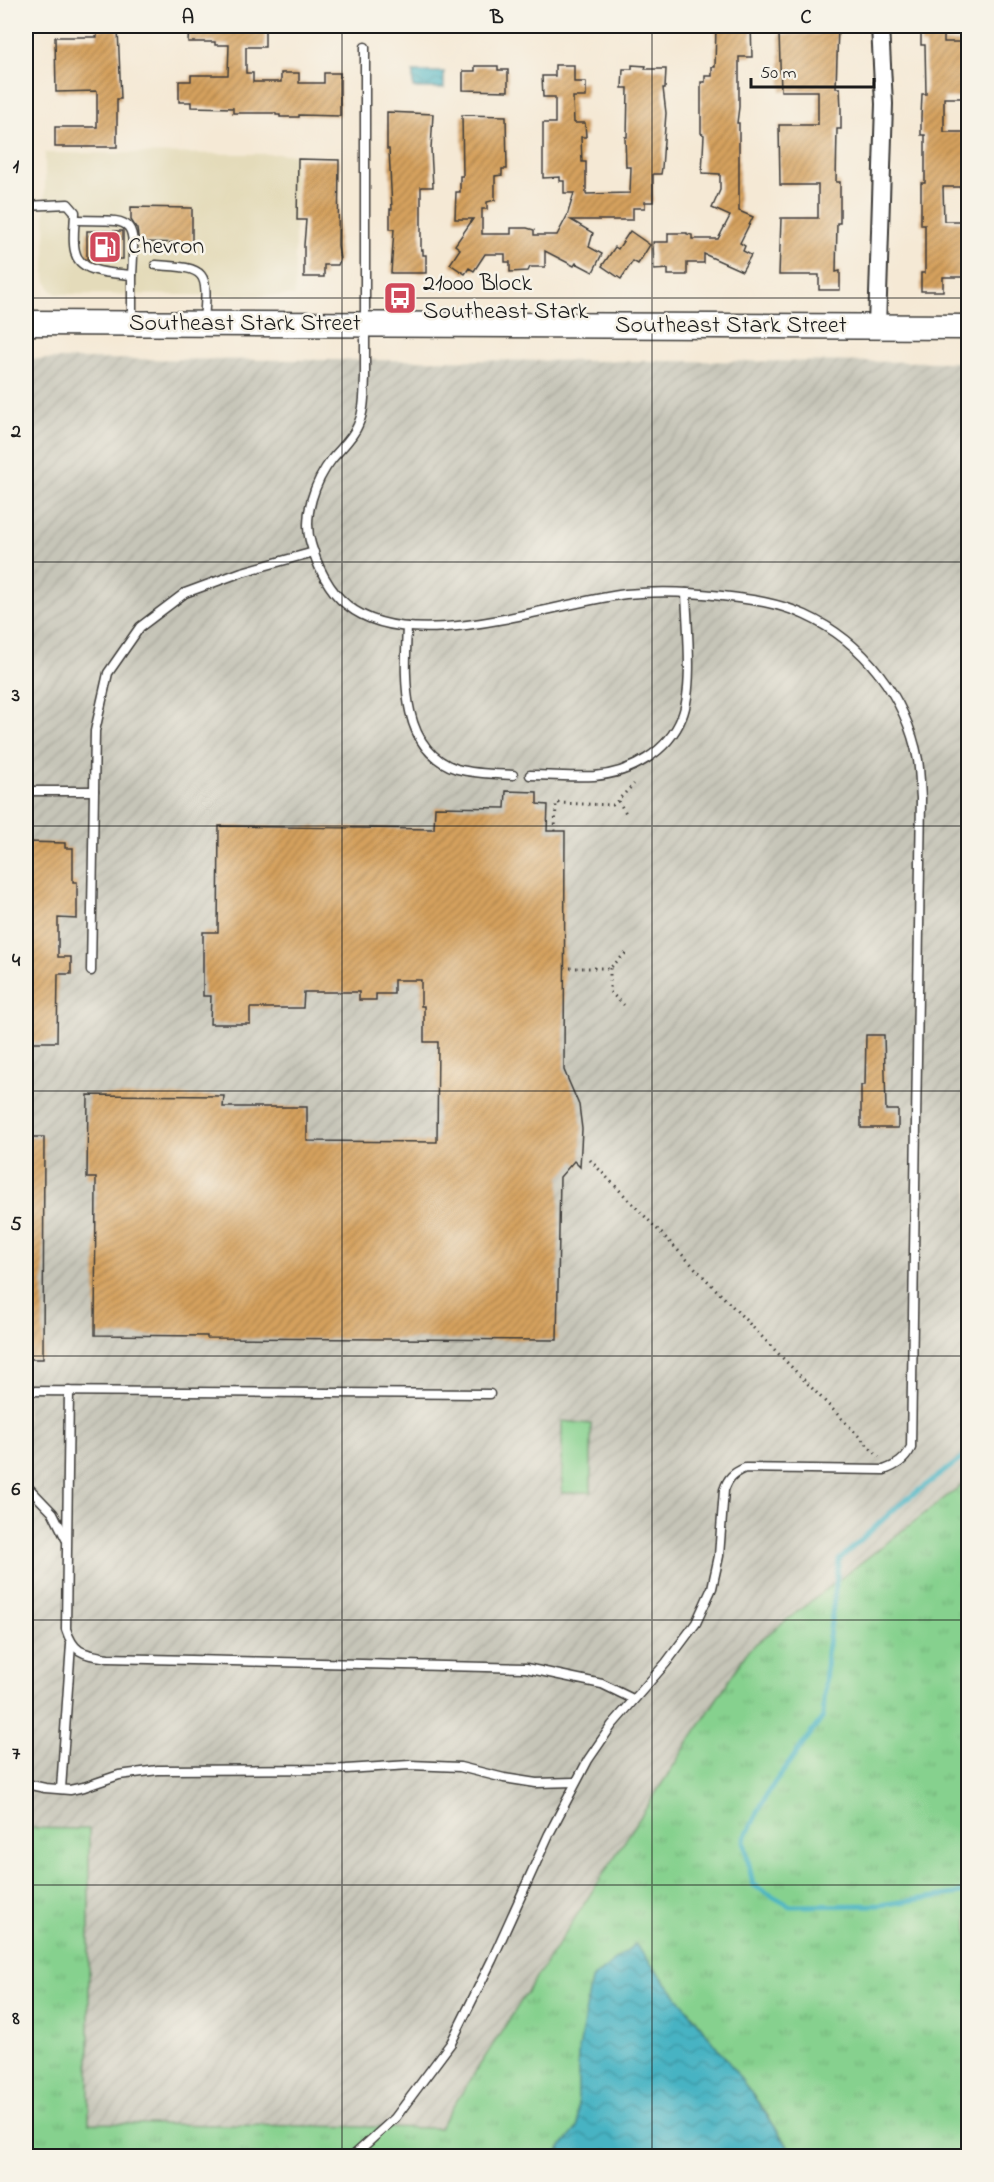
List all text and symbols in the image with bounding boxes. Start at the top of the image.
text: A [182,4,194,33]
text: B [489,4,504,33]
text: C [801,4,812,33]
scale bar [751,51,874,89]
text: 50 m [760,61,797,87]
text: 1 [13,153,20,182]
fuel station icon: Chevron [87,229,123,265]
place label: Chevron [128,230,204,265]
place label: 21000 Block Southeast Stark [423,267,589,330]
bus stop icon: 21000 Block Southeast Stark [382,280,418,316]
street label: Southeast Stark Street [129,307,361,342]
street label: Southeast Stark Street [615,309,847,344]
text: 2 [10,418,21,447]
text: 3 [11,682,20,711]
text: 4 [12,947,21,976]
text: 5 [10,1211,22,1240]
text: 6 [12,1476,21,1505]
text: 7 [12,1740,21,1769]
text: 8 [11,2005,20,2034]

